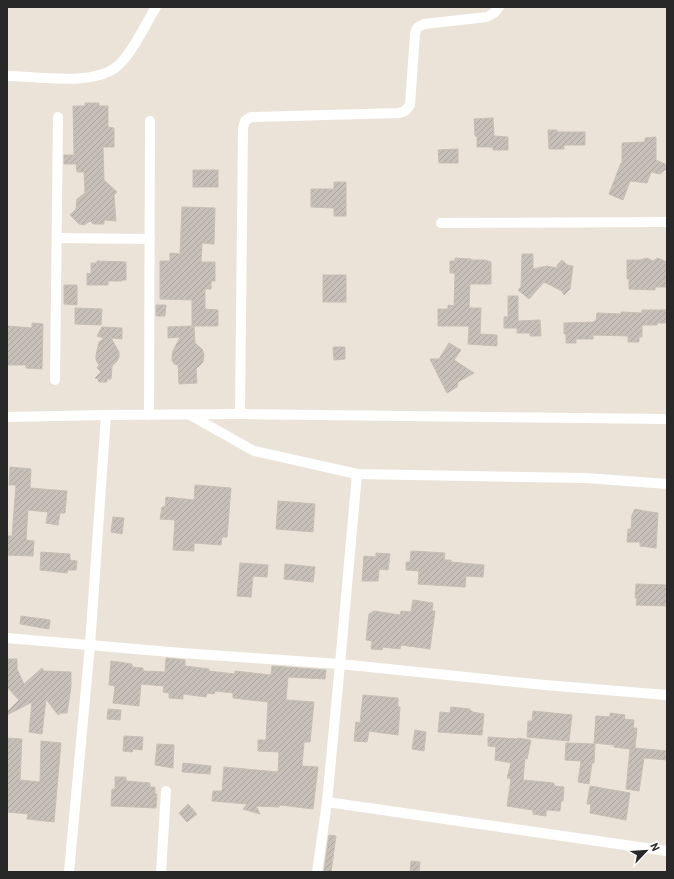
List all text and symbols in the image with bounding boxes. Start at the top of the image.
north arrow [626,831,666,871]
text: N [648,840,663,853]

